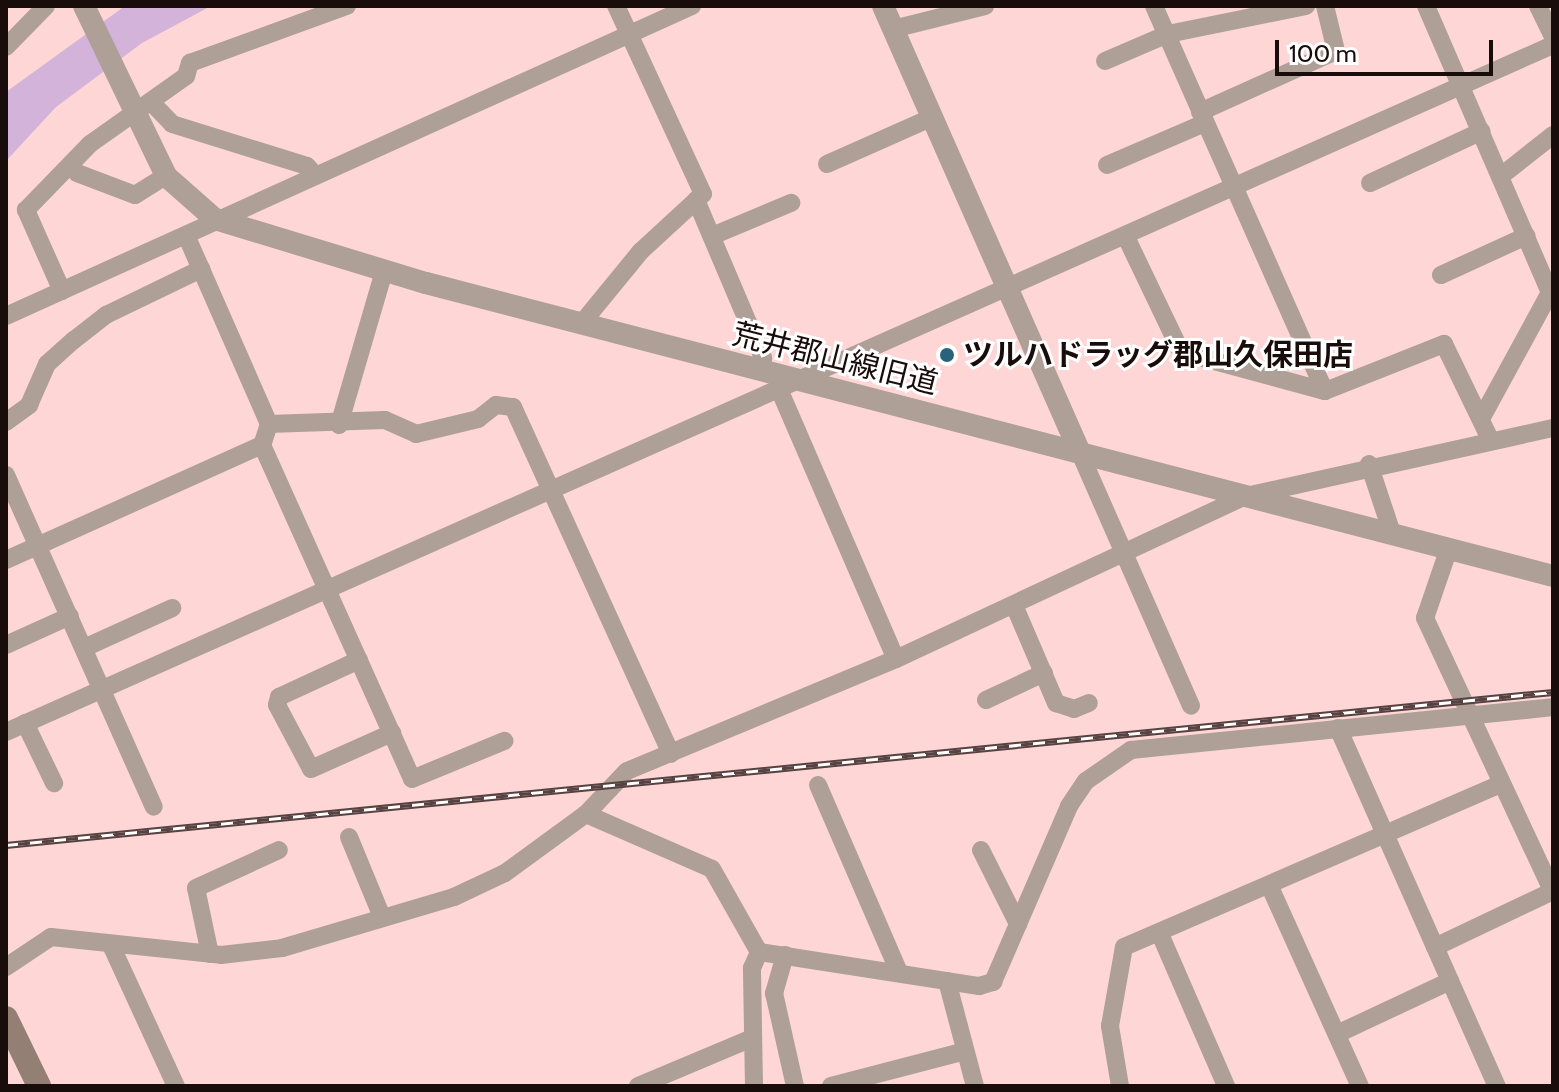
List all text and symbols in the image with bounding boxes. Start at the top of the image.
scale bar [1279,24,1497,74]
text: 100 m [1289,39,1357,68]
street label: 荒井郡山線旧道 [729,316,941,402]
place label: ツルハドラッグ郡山久保田店 [963,337,1353,373]
marker: ツルハドラッグ郡山久保田店 [938,346,956,364]

